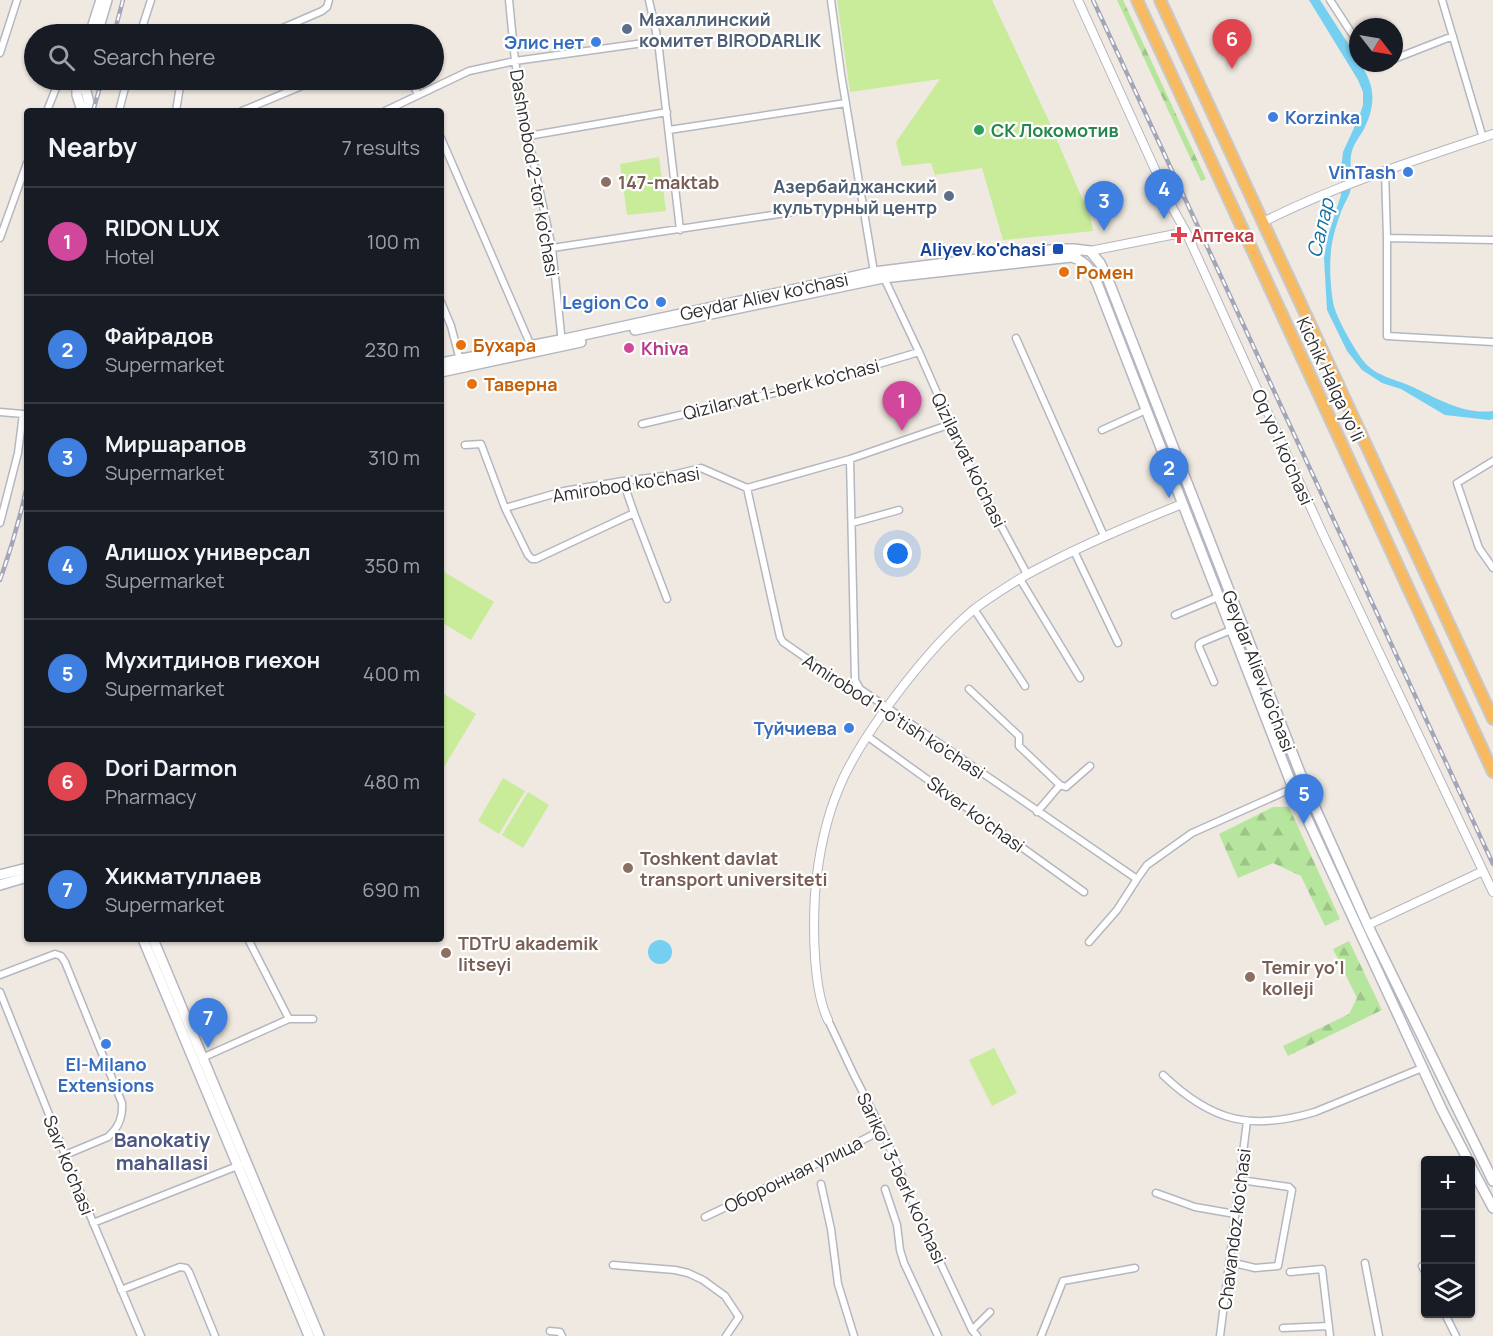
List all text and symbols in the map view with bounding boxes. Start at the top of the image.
place label: Махаллинский комитет BIRODARLIK [639,7,822,52]
north arrow [1349,18,1403,72]
pin: 6 [1212,20,1252,69]
marker: Махаллинский комитет BIRODARLIK [620,22,634,36]
search box [24,24,444,90]
place label: Элис нет [504,30,584,54]
marker: Элис нет [589,35,603,49]
icon: search [45,41,78,74]
text: Search here [93,42,215,72]
street label: Dashnobod 2-tor ko'chasi [505,67,565,279]
place label: Korzinka [1285,105,1360,129]
marker: Korzinka [1266,110,1280,124]
place label: СК Локомотив [991,118,1118,142]
marker: СК Локомотив [972,123,986,137]
text: Nearby [48,129,137,165]
text: 7 results [342,134,420,161]
place label: VinTash [1329,160,1396,184]
marker: VinTash [1401,165,1415,179]
place label: 147-maktab [618,170,719,194]
pin: 4 [1144,170,1184,219]
place label: Азербайджанский культурный центр [773,174,937,219]
marker: 147-maktab [599,175,613,189]
pin: 3 [1084,182,1124,231]
marker: Азербайджанский культурный центр [942,189,956,203]
water label: Салар [1300,195,1340,260]
text: RIDON LUX [105,213,220,243]
place label: Аптека [1191,223,1254,247]
text: 1 [63,228,72,255]
text: 100 m [367,228,420,255]
marker: Аптека [1172,228,1186,242]
place label: Aliyev ko'chasi [920,237,1046,261]
marker: Aliyev ko'chasi [1051,242,1065,256]
text: Hotel [105,243,155,270]
place label: Ромен [1076,260,1134,284]
marker: Ромен [1057,265,1071,279]
street label: Geydar Aliev ko'chasi [678,266,850,326]
place label: Legion Co [562,290,649,314]
marker: Legion Co [654,295,668,309]
street label: Kichik Halqa yo'li [1292,313,1370,445]
text: Файрадов [105,321,213,351]
place label: Бухара [473,333,536,357]
text: 2 [62,336,73,363]
text: 230 m [364,336,420,363]
place label: Khiva [641,336,689,360]
marker: Бухара [454,338,468,352]
marker: Khiva [622,341,636,355]
text: Supermarket [105,351,225,378]
street label: Qizilarvat 1-berk ko'chasi [680,353,882,425]
place label: Таверна [484,372,558,396]
marker: Таверна [465,377,479,391]
pin: 1 [882,382,922,431]
street label: Oq yo'l ko'chasi [1247,385,1319,509]
street label: Qizilarvat ko'chasi [926,389,1012,531]
text: Миршарапов [105,429,246,459]
text: 3 [62,444,73,471]
text: 310 m [368,444,420,471]
pin: 2 [1150,448,1188,498]
text: Supermarket [105,459,225,486]
street label: Amirobod ko'chasi [550,460,702,508]
text: Алишох универсал [105,537,311,567]
your location [883,539,912,568]
text: 4 [61,552,74,579]
text: 350 m [364,552,420,579]
text: Supermarket [105,567,225,594]
street label: Geydar Aliev ko'chasi [1217,587,1301,755]
text: Мухитдинов гиехон [105,645,320,675]
street label: Amirobod 1-o'tish ko'chasi [798,648,990,784]
text: 5 [62,660,73,687]
text: 400 m [363,660,420,687]
text: Supermarket [105,675,225,702]
place label: Туйчиева [754,716,837,740]
marker: Туйчиева [842,721,856,735]
text: Dori Darmon [105,753,237,783]
text: 6 [61,768,74,795]
text: 480 m [363,768,420,795]
street label: Skver ko'chasi [922,770,1030,858]
pin: 5 [1284,774,1324,824]
text: Pharmacy [105,783,197,810]
place label: Toshkent davlat transport universiteti [640,846,828,891]
text: Хикматуллаев [105,861,261,891]
marker: Toshkent davlat transport universiteti [621,861,635,875]
text: 7 [62,876,73,903]
text: 690 m [362,876,420,903]
text: Supermarket [105,891,225,918]
place label: TDTrU akademik litseyi [458,931,599,976]
marker: TDTrU akademik litseyi [439,946,453,960]
place label: Temir yo'l kolleji [1262,955,1345,1000]
marker: Temir yo'l kolleji [1243,970,1257,984]
pin: 7 [188,998,228,1048]
marker: El-Milano Extensions [99,1037,113,1051]
place label: El-Milano Extensions [58,1052,155,1097]
street label: Sariko'l 3-berk ko'chasi [852,1089,952,1267]
street label: Savr ko'chasi [38,1111,100,1219]
district label: Banokatiy mahallasi [114,1126,211,1176]
street label: Оборонная улица [720,1130,866,1218]
street label: Chavandoz ko'chasi [1212,1147,1256,1311]
map controls [1421,1156,1475,1318]
button: + [1421,1156,1475,1210]
button: − [1421,1210,1475,1264]
button: layers [1421,1264,1475,1318]

